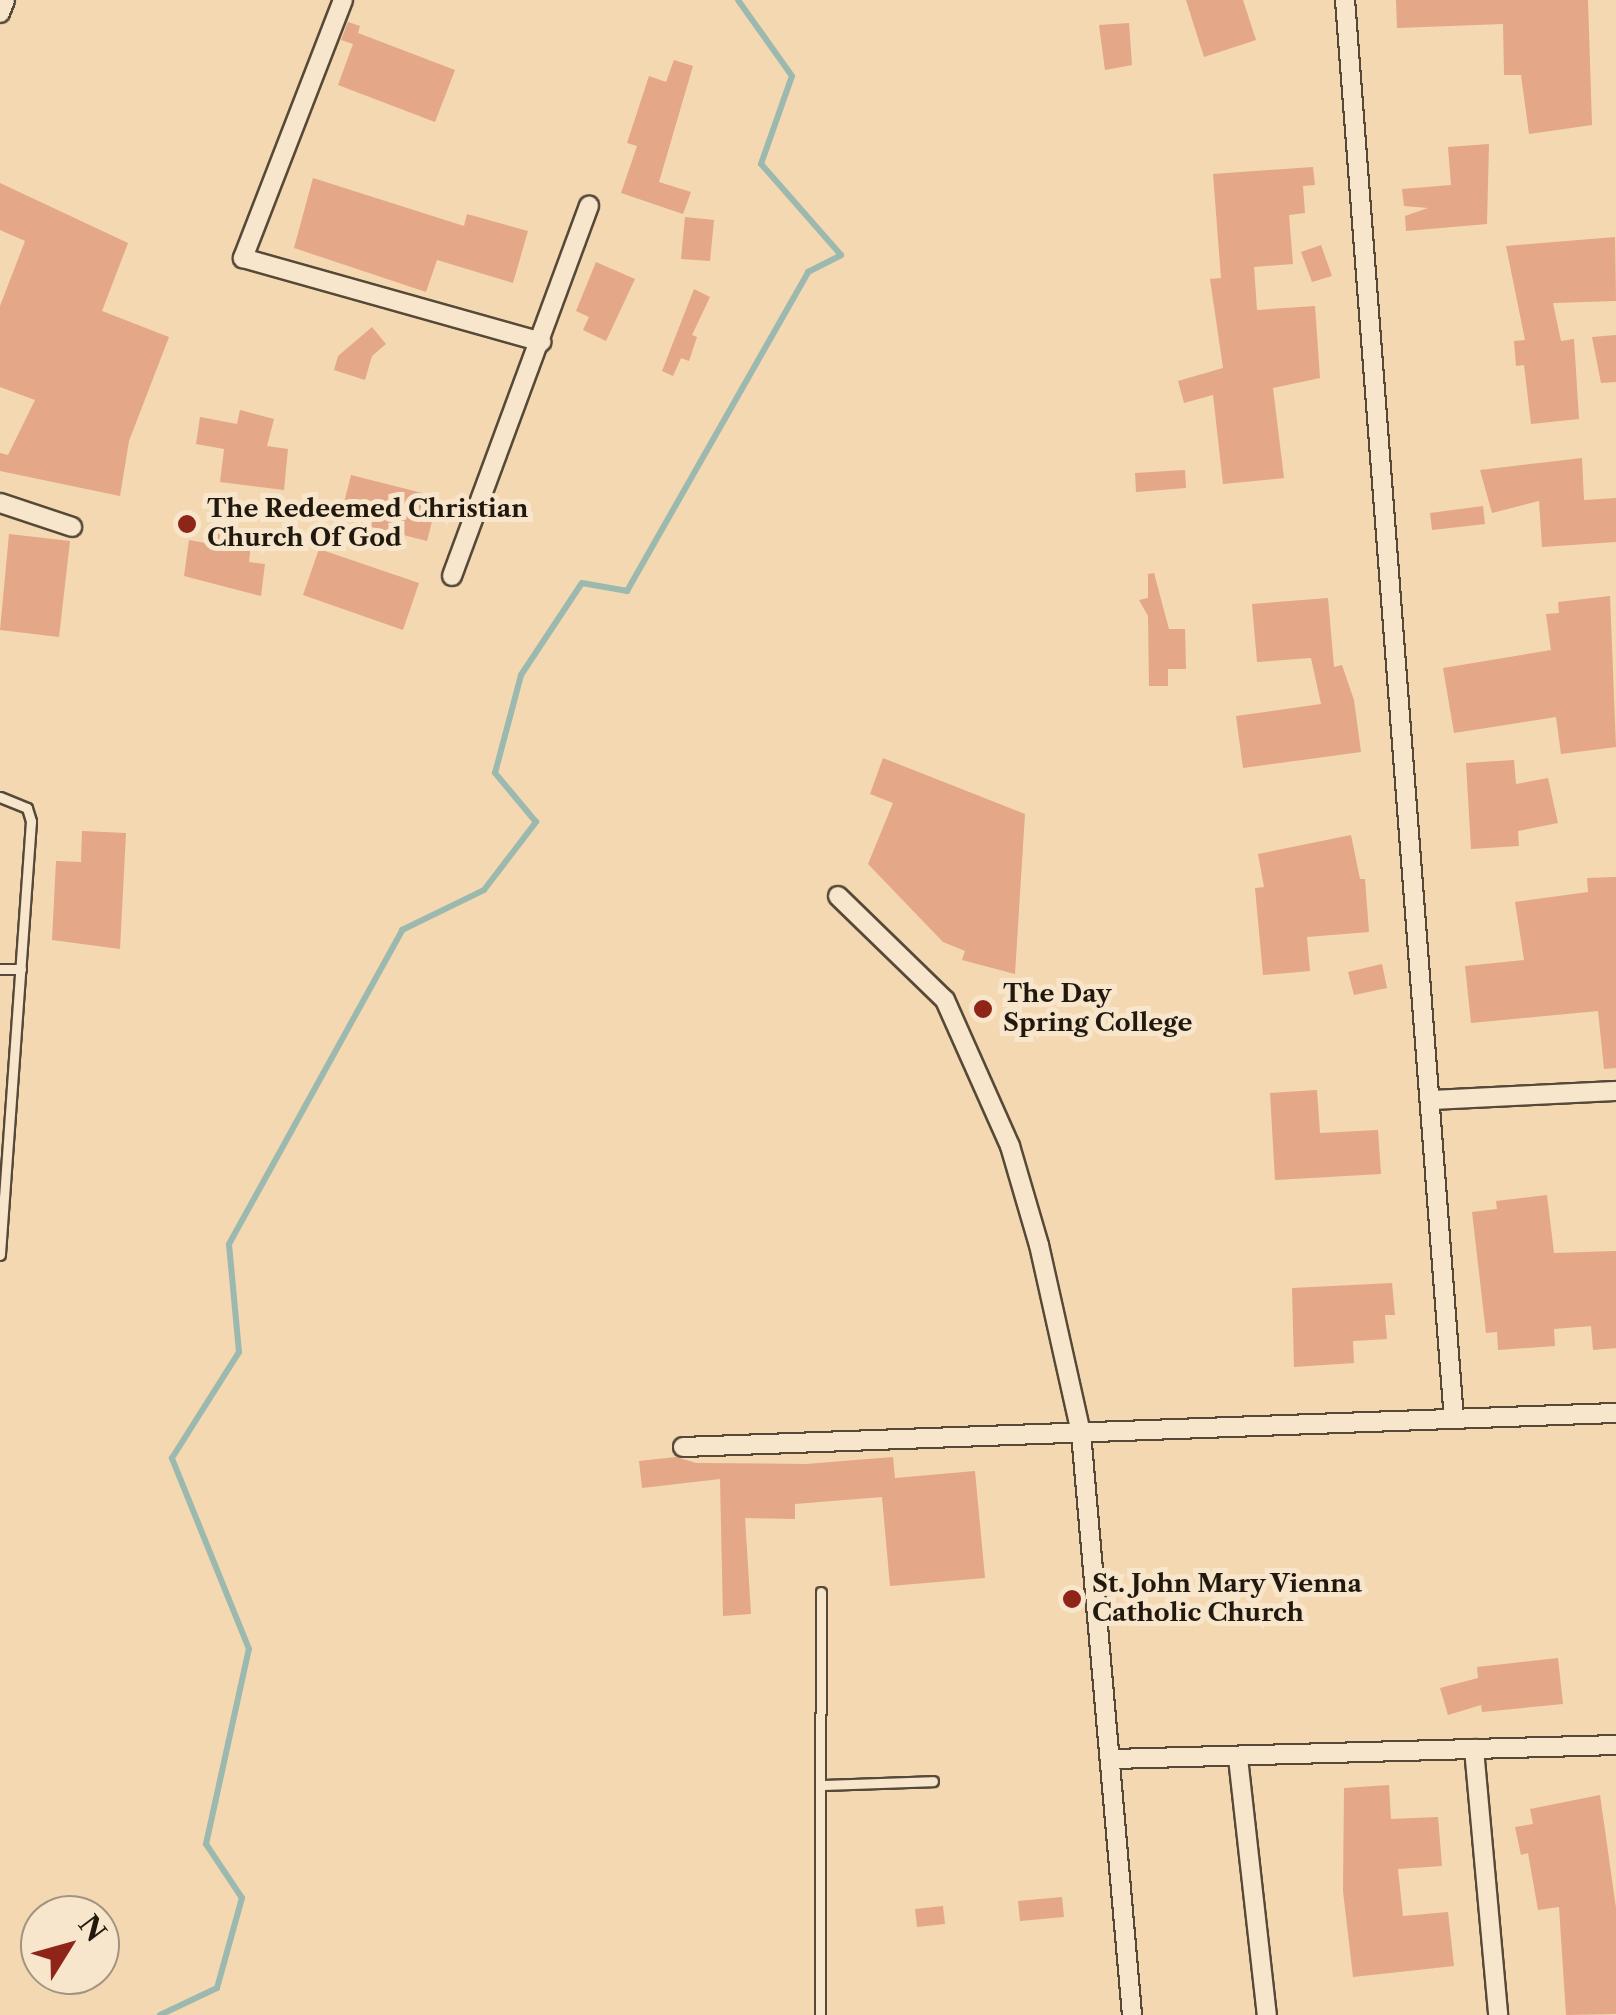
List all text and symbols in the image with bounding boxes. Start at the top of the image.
place label: The Redeemed Christian Church Of God [207,495,528,554]
marker: The Redeemed Christian Church Of God [176,513,198,535]
place label: The Day Spring College [1003,980,1192,1039]
marker: The Day Spring College [972,998,994,1020]
place label: St. John Mary Vienna Catholic Church [1092,1570,1364,1629]
marker: St. John Mary Vienna Catholic Church [1061,1588,1083,1610]
north arrow [20,1895,120,1995]
text: N [71,1908,113,1948]

